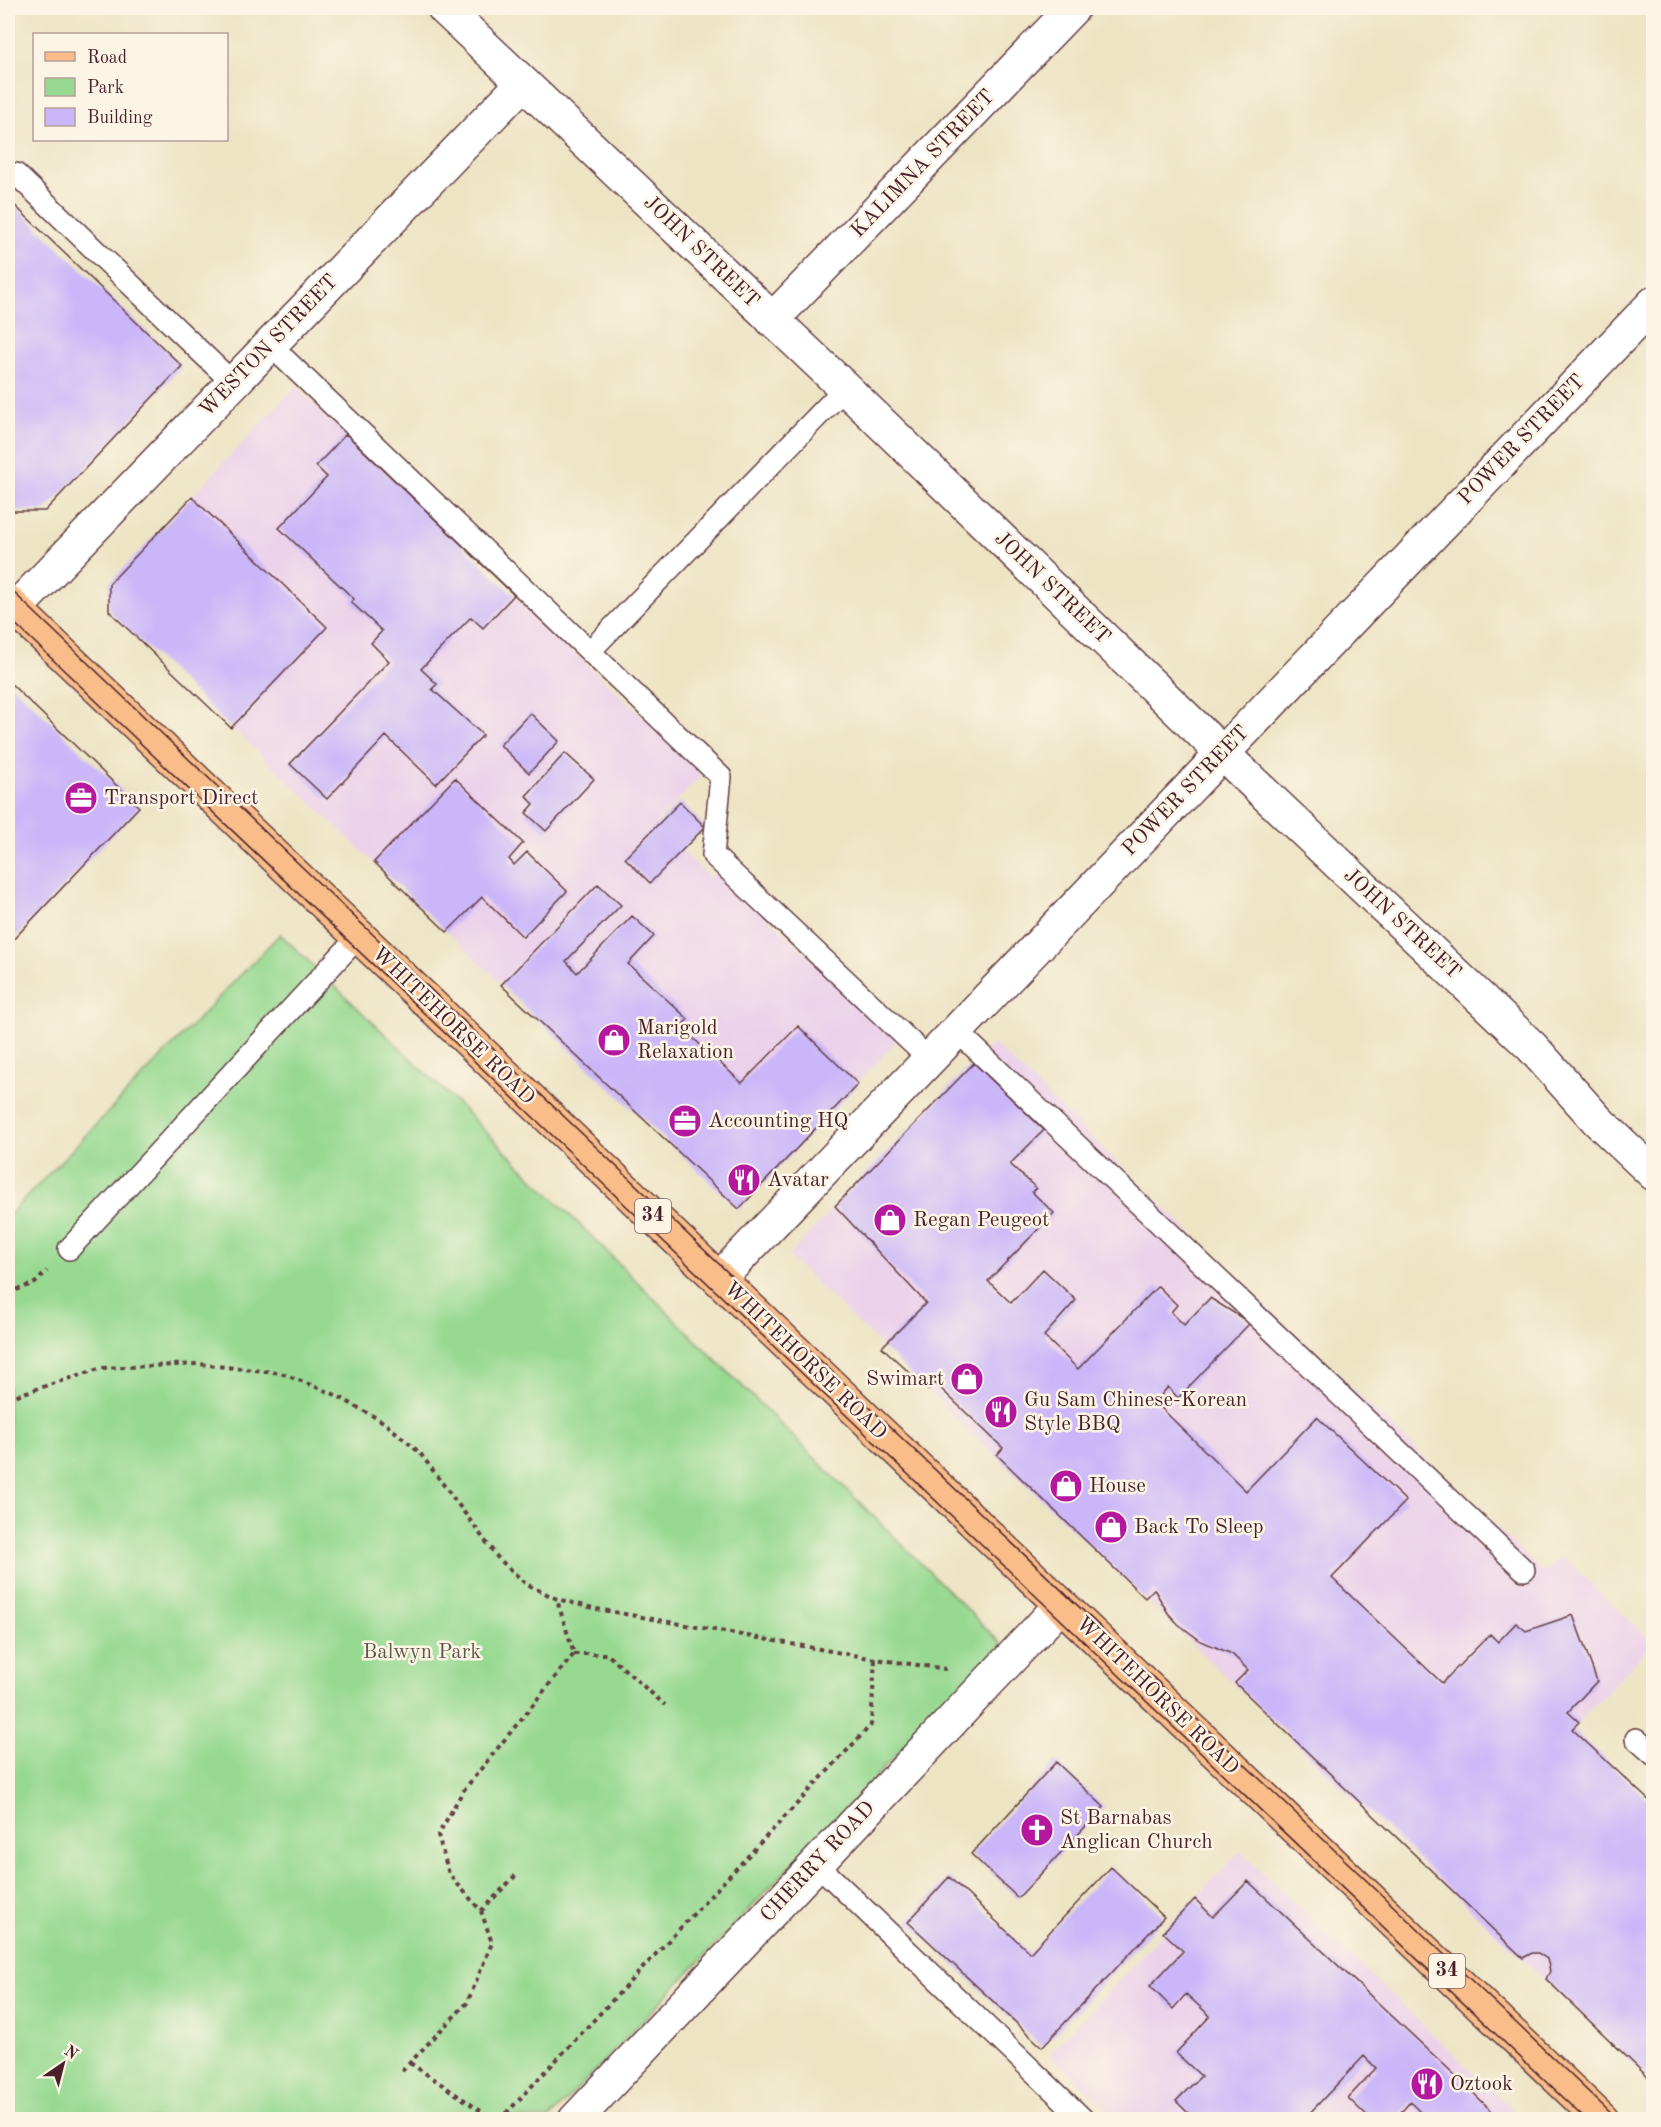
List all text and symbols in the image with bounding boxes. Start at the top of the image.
legend [33,33,228,141]
text: Road [87,49,127,67]
text: Park [87,79,124,97]
street label: KALIMNA STREET [847,86,999,242]
text: Building [87,109,153,127]
street label: JOHN STREET [639,192,763,312]
street label: WESTON STREET [196,271,342,421]
street label: POWER STREET [1455,371,1589,509]
street label: JOHN STREET [990,528,1114,648]
street label: POWER STREET [1119,722,1253,860]
office icon: Transport Direct [63,780,99,816]
place label: Transport Direct [104,788,258,809]
street label: JOHN STREET [1339,865,1465,983]
street label: WHITEHORSE ROAD [368,943,538,1109]
place label: Marigold Relaxation [637,1018,734,1063]
shop icon: Marigold Relaxation [596,1022,632,1058]
office icon: Accounting HQ [667,1103,703,1139]
place label: Accounting HQ [708,1111,848,1132]
restaurant icon: Avatar [726,1162,762,1198]
place label: Avatar [767,1170,829,1191]
road number: 34 [635,1199,671,1233]
shop icon: Regan Peugeot [872,1202,908,1238]
place label: Regan Peugeot [913,1210,1049,1231]
street label: WHITEHORSE ROAD [720,1278,890,1444]
shop icon: Swimart [949,1361,985,1397]
place label: Swimart [866,1369,944,1390]
place label: Gu Sam Chinese-Korean Style BBQ [1024,1390,1247,1435]
restaurant icon: Gu Sam Chinese-Korean Style BBQ [983,1394,1019,1430]
shop icon: House [1048,1468,1084,1504]
place label: House [1089,1476,1146,1497]
shop icon: Back To Sleep [1093,1509,1129,1545]
place label: Back To Sleep [1134,1517,1264,1538]
street label: WHITEHORSE ROAD [1072,1613,1242,1779]
park label: Balwyn Park [363,1642,481,1663]
street label: CHERRY ROAD [757,1798,879,1926]
place label: St Barnabas Anglican Church [1060,1808,1213,1853]
church icon: St Barnabas Anglican Church [1019,1812,1055,1848]
road number: 34 [1429,1954,1465,1988]
north arrow [33,2034,93,2094]
text: N [61,2043,81,2064]
restaurant icon: Oztook [1409,2066,1445,2102]
place label: Oztook [1450,2074,1513,2095]

